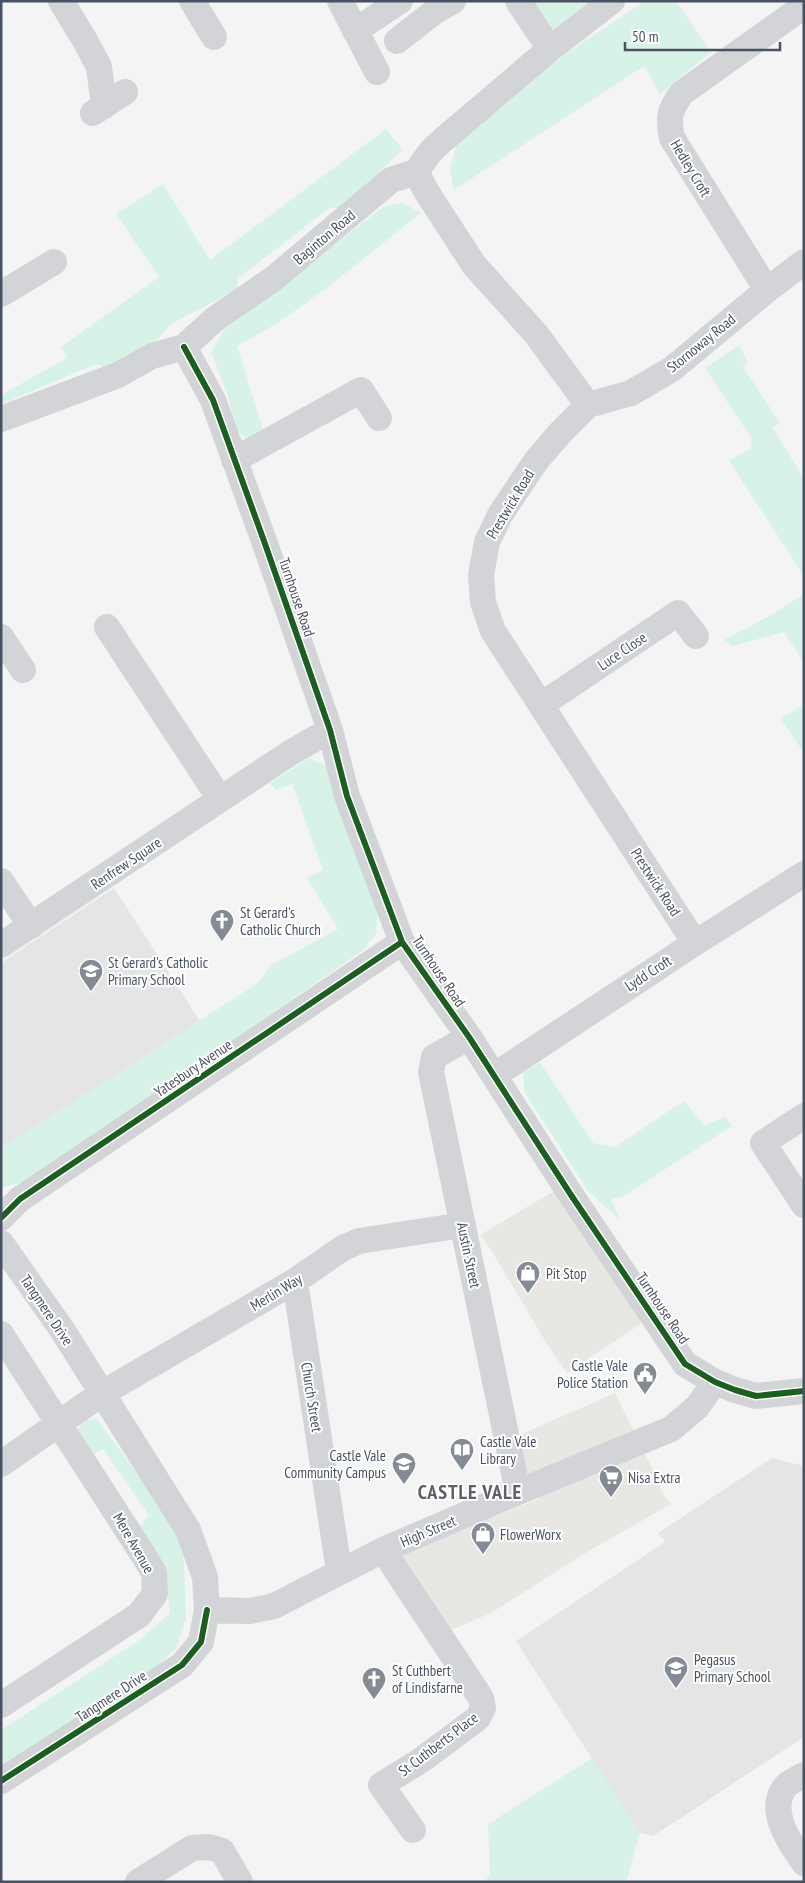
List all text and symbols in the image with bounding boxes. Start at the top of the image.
scale bar [625,20,780,52]
text: 50 m [632,27,658,46]
street label: Hedley Croft [667,136,715,200]
street label: Baginton Road [289,206,359,268]
street label: Stornoway Road [663,310,739,376]
street label: Prestwick Road [482,466,538,542]
street label: Turnhouse Road [275,555,319,639]
street label: Luce Close [594,628,650,674]
street label: Renfrew Square [87,833,165,893]
street label: Prestwick Road [627,844,685,920]
place label: St Gerard's Catholic Church [240,903,321,939]
church icon: St Gerard's Catholic Church [209,908,235,942]
street label: Turnhouse Road [408,932,470,1010]
street label: Lydd Croft [621,951,675,995]
place label: St Gerard's Catholic Primary School [108,953,209,989]
school or university icon: St Gerard's Catholic Primary School [78,958,104,992]
street label: Yatesbury Avenue [150,1035,236,1101]
street label: Austin Street [453,1220,485,1290]
shop icon: Pit Stop [515,1260,541,1294]
place label: Pit Stop [546,1264,587,1283]
street label: Merlin Way [247,1269,306,1315]
street label: Turnhouse Road [632,1269,694,1347]
street label: Tangmere Drive [16,1271,78,1349]
place label: Castle Vale Police Station [557,1356,628,1392]
street label: Church Street [297,1361,327,1433]
public building icon: Castle Vale Police Station [632,1361,658,1395]
place label: Castle Vale Library [480,1432,536,1468]
library icon: Castle Vale Library [449,1437,475,1471]
place label: Castle Vale Community Campus [284,1446,386,1482]
school or university icon: Castle Vale Community Campus [391,1451,417,1485]
supermarket icon: Nisa Extra [598,1464,624,1498]
place label: Nisa Extra [628,1468,680,1487]
district label: CASTLE VALE [418,1479,522,1505]
street label: Mere Avenue [109,1509,159,1577]
street label: High Street [397,1511,459,1551]
shop icon: FlowerWorx [470,1521,496,1555]
place label: FlowerWorx [500,1525,561,1544]
place label: Pegasus Primary School [694,1650,771,1686]
school or university icon: Pegasus Primary School [663,1655,689,1689]
place label: St Cuthbert of Lindisfarne [392,1661,463,1697]
street label: Tangmere Drive [72,1666,150,1726]
church icon: St Cuthbert of Lindisfarne [361,1666,387,1700]
street label: St Cuthberts Place [394,1708,482,1780]

